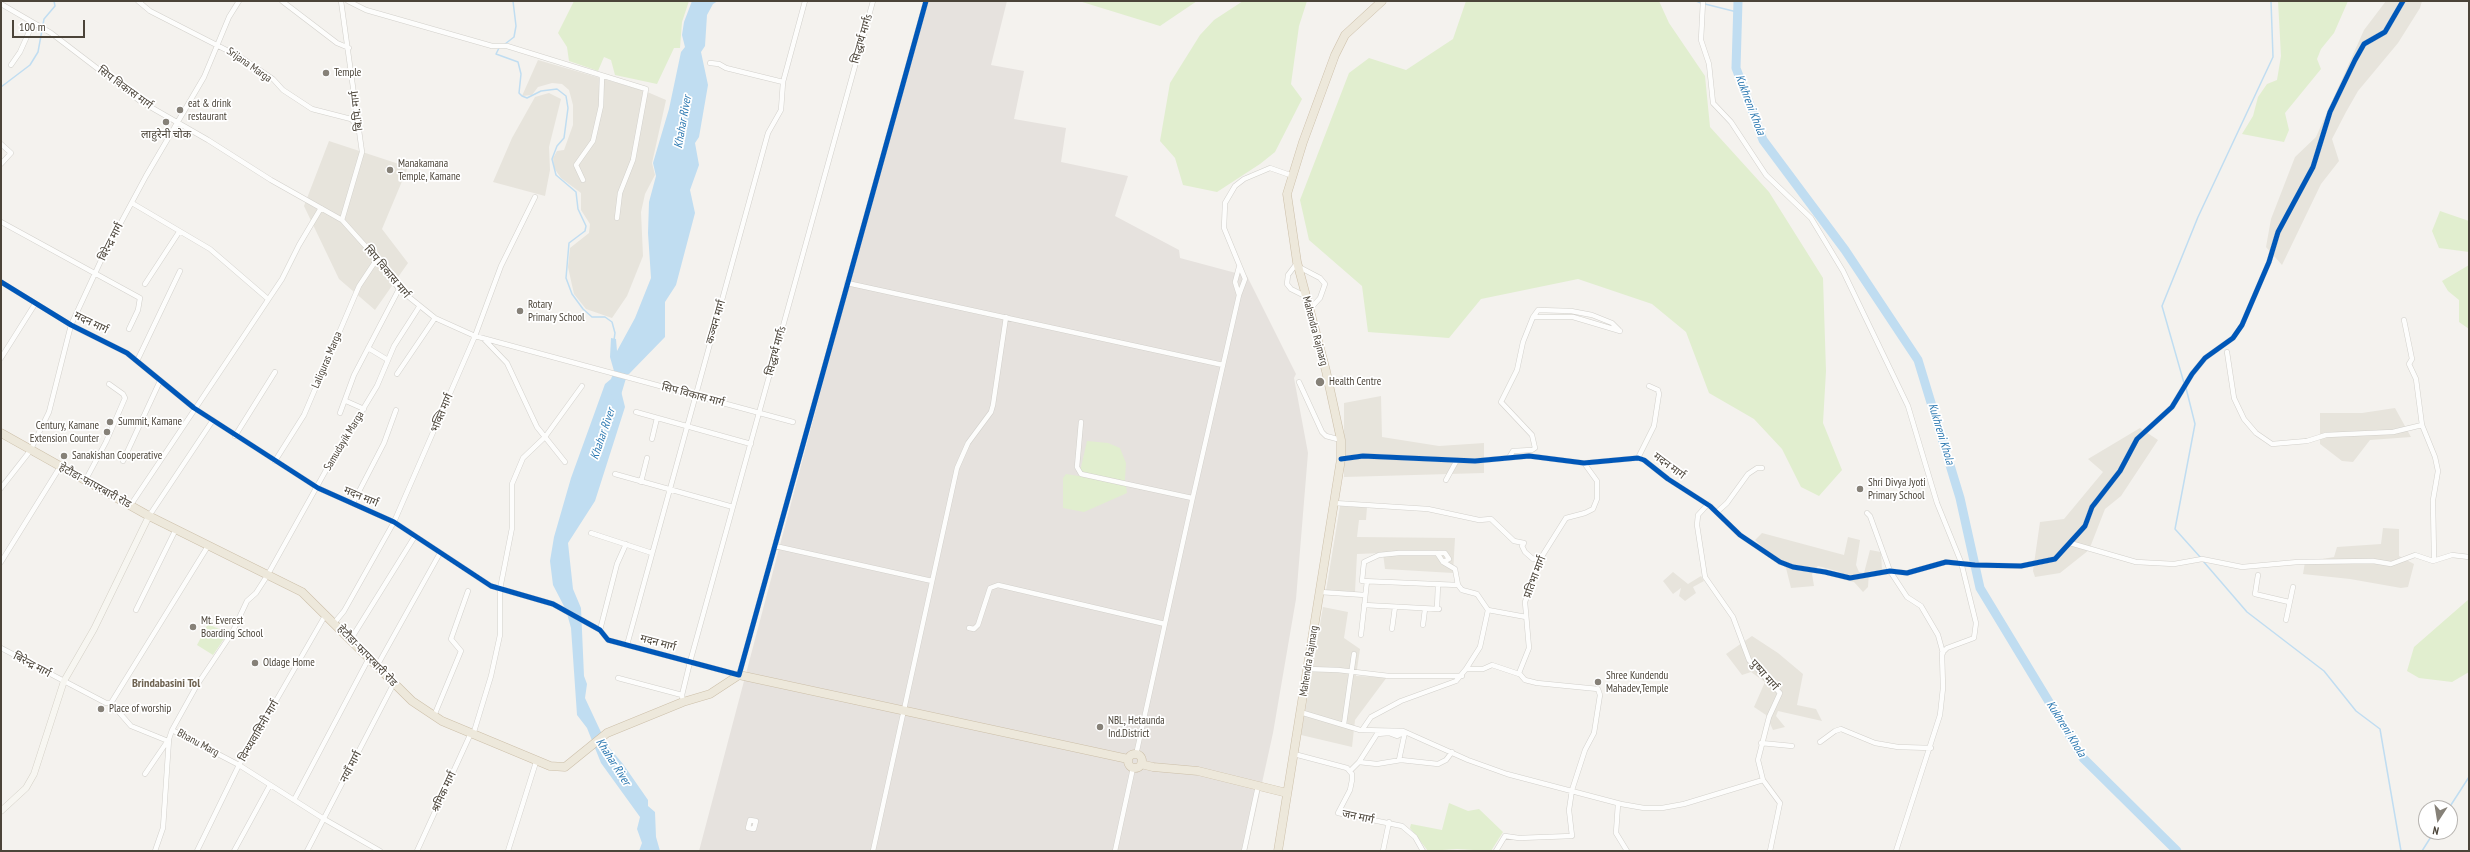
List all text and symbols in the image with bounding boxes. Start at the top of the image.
scale bar [14,12,87,38]
street label: सिद्धार्थ मार्गs [849,13,875,65]
text: 100 m [19,19,46,34]
street label: Srijana Marga [224,45,274,85]
street label: सिप विकास मार्ग [95,64,155,112]
place label: Temple [334,66,361,80]
marker: Temple [321,68,331,78]
water label: Kukhreni Khola [1732,73,1768,137]
street label: बि.पि. मार्ग [348,90,366,132]
water label: Khahar River [671,95,695,149]
place label: eat & drink restaurant [188,97,231,123]
marker: eat & drink restaurant [175,105,185,115]
marker: लाहुरेनी चोक [161,117,171,127]
place label: लाहुरेनी चोक [141,128,191,142]
place label: Manakamana Temple, Kamane [398,157,460,183]
marker: Manakamana Temple, Kamane [385,165,395,175]
street label: बिरेन्द्र मार्ग [96,221,126,263]
street label: सिप विकास मार्ग [361,243,413,301]
street label: Mahendra Rajmarg [1299,295,1331,367]
place label: Rotary Primary School [528,298,585,324]
street label: कञ्चन मार्ग [703,299,729,345]
marker: Rotary Primary School [515,306,525,316]
street label: मदन मार्ग [72,309,110,337]
street label: सिद्धार्थ मार्गs [763,325,789,377]
street label: Laliguras Marga [309,330,345,390]
place label: Health Centre [1329,375,1381,389]
marker: Health Centre [1314,376,1326,388]
street label: सिप विकास मार्ग [660,380,726,410]
street label: भक्ति मार्ग [428,392,456,434]
water label: Kukhreni Khola [1925,402,1957,466]
water label: Khahar River [588,407,618,461]
street label: Samudayik Marga [321,409,367,473]
place label: Summit, Kamane [118,415,182,429]
marker: Summit, Kamane [105,417,115,427]
place label: Century, Kamane Extension Counter [30,419,99,445]
marker: Century, Kamane Extension Counter [102,427,112,437]
place label: Sanakishan Cooperative [72,449,162,463]
street label: मदन मार्ग [1650,450,1688,482]
marker: Sanakishan Cooperative [59,451,69,461]
street label: हेटौडा-फापरबारी रोड [57,461,133,511]
place label: Shri Divya Jyoti Primary School [1868,476,1926,502]
street label: मदन मार्ग [342,484,380,510]
marker: Shri Divya Jyoti Primary School [1855,484,1865,494]
street label: प्रतिभा मार्ग [1521,554,1549,600]
place label: Mt. Everest Boarding School [201,614,263,640]
marker: Mt. Everest Boarding School [188,622,198,632]
street label: हेटौडा-फापरबारी रोड [334,623,400,689]
street label: Mahendra Rajmarg [1297,625,1321,697]
street label: मदन मार्ग [639,632,677,654]
street label: बिरेन्द्र मार्ग [11,650,53,680]
place label: Oldage Home [263,656,315,670]
street label: पुष्पा मार्ग [1747,657,1781,693]
marker: Oldage Home [250,658,260,668]
place label: Shree Kundendu Mahadev,Temple [1606,669,1669,695]
district label: Brindabasini Tol [132,677,200,691]
marker: Shree Kundendu Mahadev,Temple [1593,677,1603,687]
street label: विन्ध्यवासिनी मार्ग [236,698,282,764]
water label: Kukhreni Khola [2043,698,2089,760]
place label: Place of worship [109,702,171,716]
marker: Place of worship [96,704,106,714]
place label: NBL, Hetaunda Ind.District [1108,714,1165,740]
marker: NBL, Hetaunda Ind.District [1095,722,1105,732]
street label: Bhanu Marg [175,726,221,760]
water label: Khahar River [592,736,634,788]
street label: नयाँ मार्ग [338,749,364,785]
street label: श्रमिक मार्ग [429,769,459,815]
north arrow [2418,800,2458,840]
street label: जन मार्ग [1341,807,1375,827]
text: N [2431,823,2440,838]

